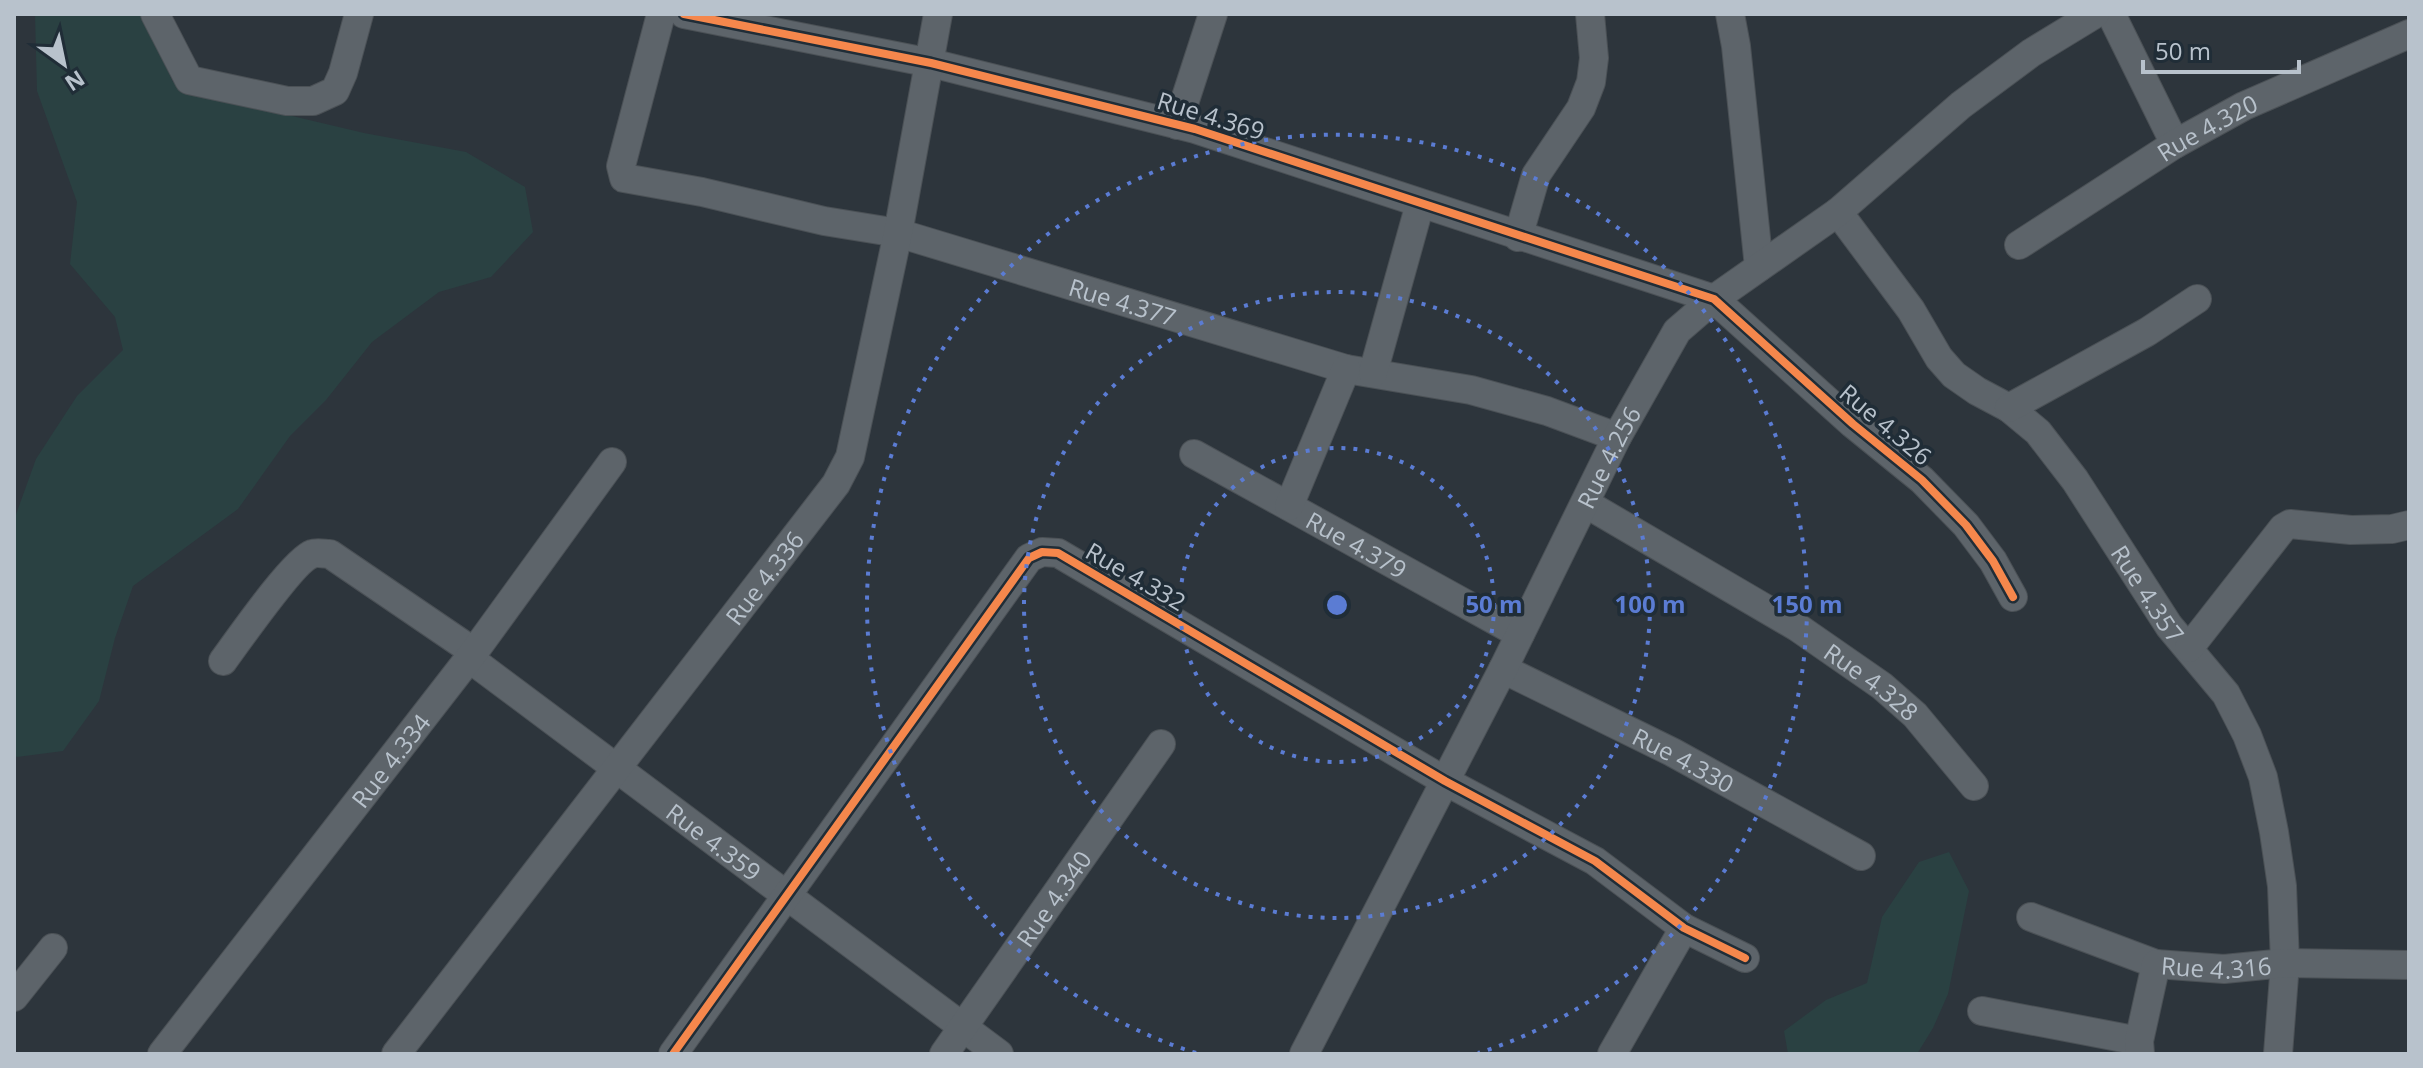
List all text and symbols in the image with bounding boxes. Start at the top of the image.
north arrow [24,24,104,104]
scale bar [2143,24,2299,74]
text: 50 m [2155,34,2211,67]
text: N [60,64,91,99]
street label: Rue 4.369 [1153,83,1269,147]
street label: Rue 4.320 [2150,86,2262,168]
street label: Rue 4.377 [1065,269,1180,333]
street label: Rue 4.326 [1833,376,1939,472]
street label: Rue 4.256 [1568,400,1648,514]
street label: Rue 4.379 [1300,503,1413,585]
street label: Rue 4.336 [717,524,811,631]
street label: Rue 4.332 [1080,534,1192,618]
street label: Rue 4.357 [2104,538,2192,649]
text: 50 m [1465,587,1523,620]
text: 100 m [1615,587,1685,620]
text: 150 m [1772,587,1842,620]
centre of rings [1323,591,1351,619]
street label: Rue 4.328 [1818,635,1926,728]
street label: Rue 4.334 [343,706,437,814]
street label: Rue 4.330 [1627,719,1740,800]
street label: Rue 4.359 [660,795,768,887]
street label: Rue 4.340 [1008,844,1098,953]
street label: Rue 4.316 [2160,948,2273,985]

